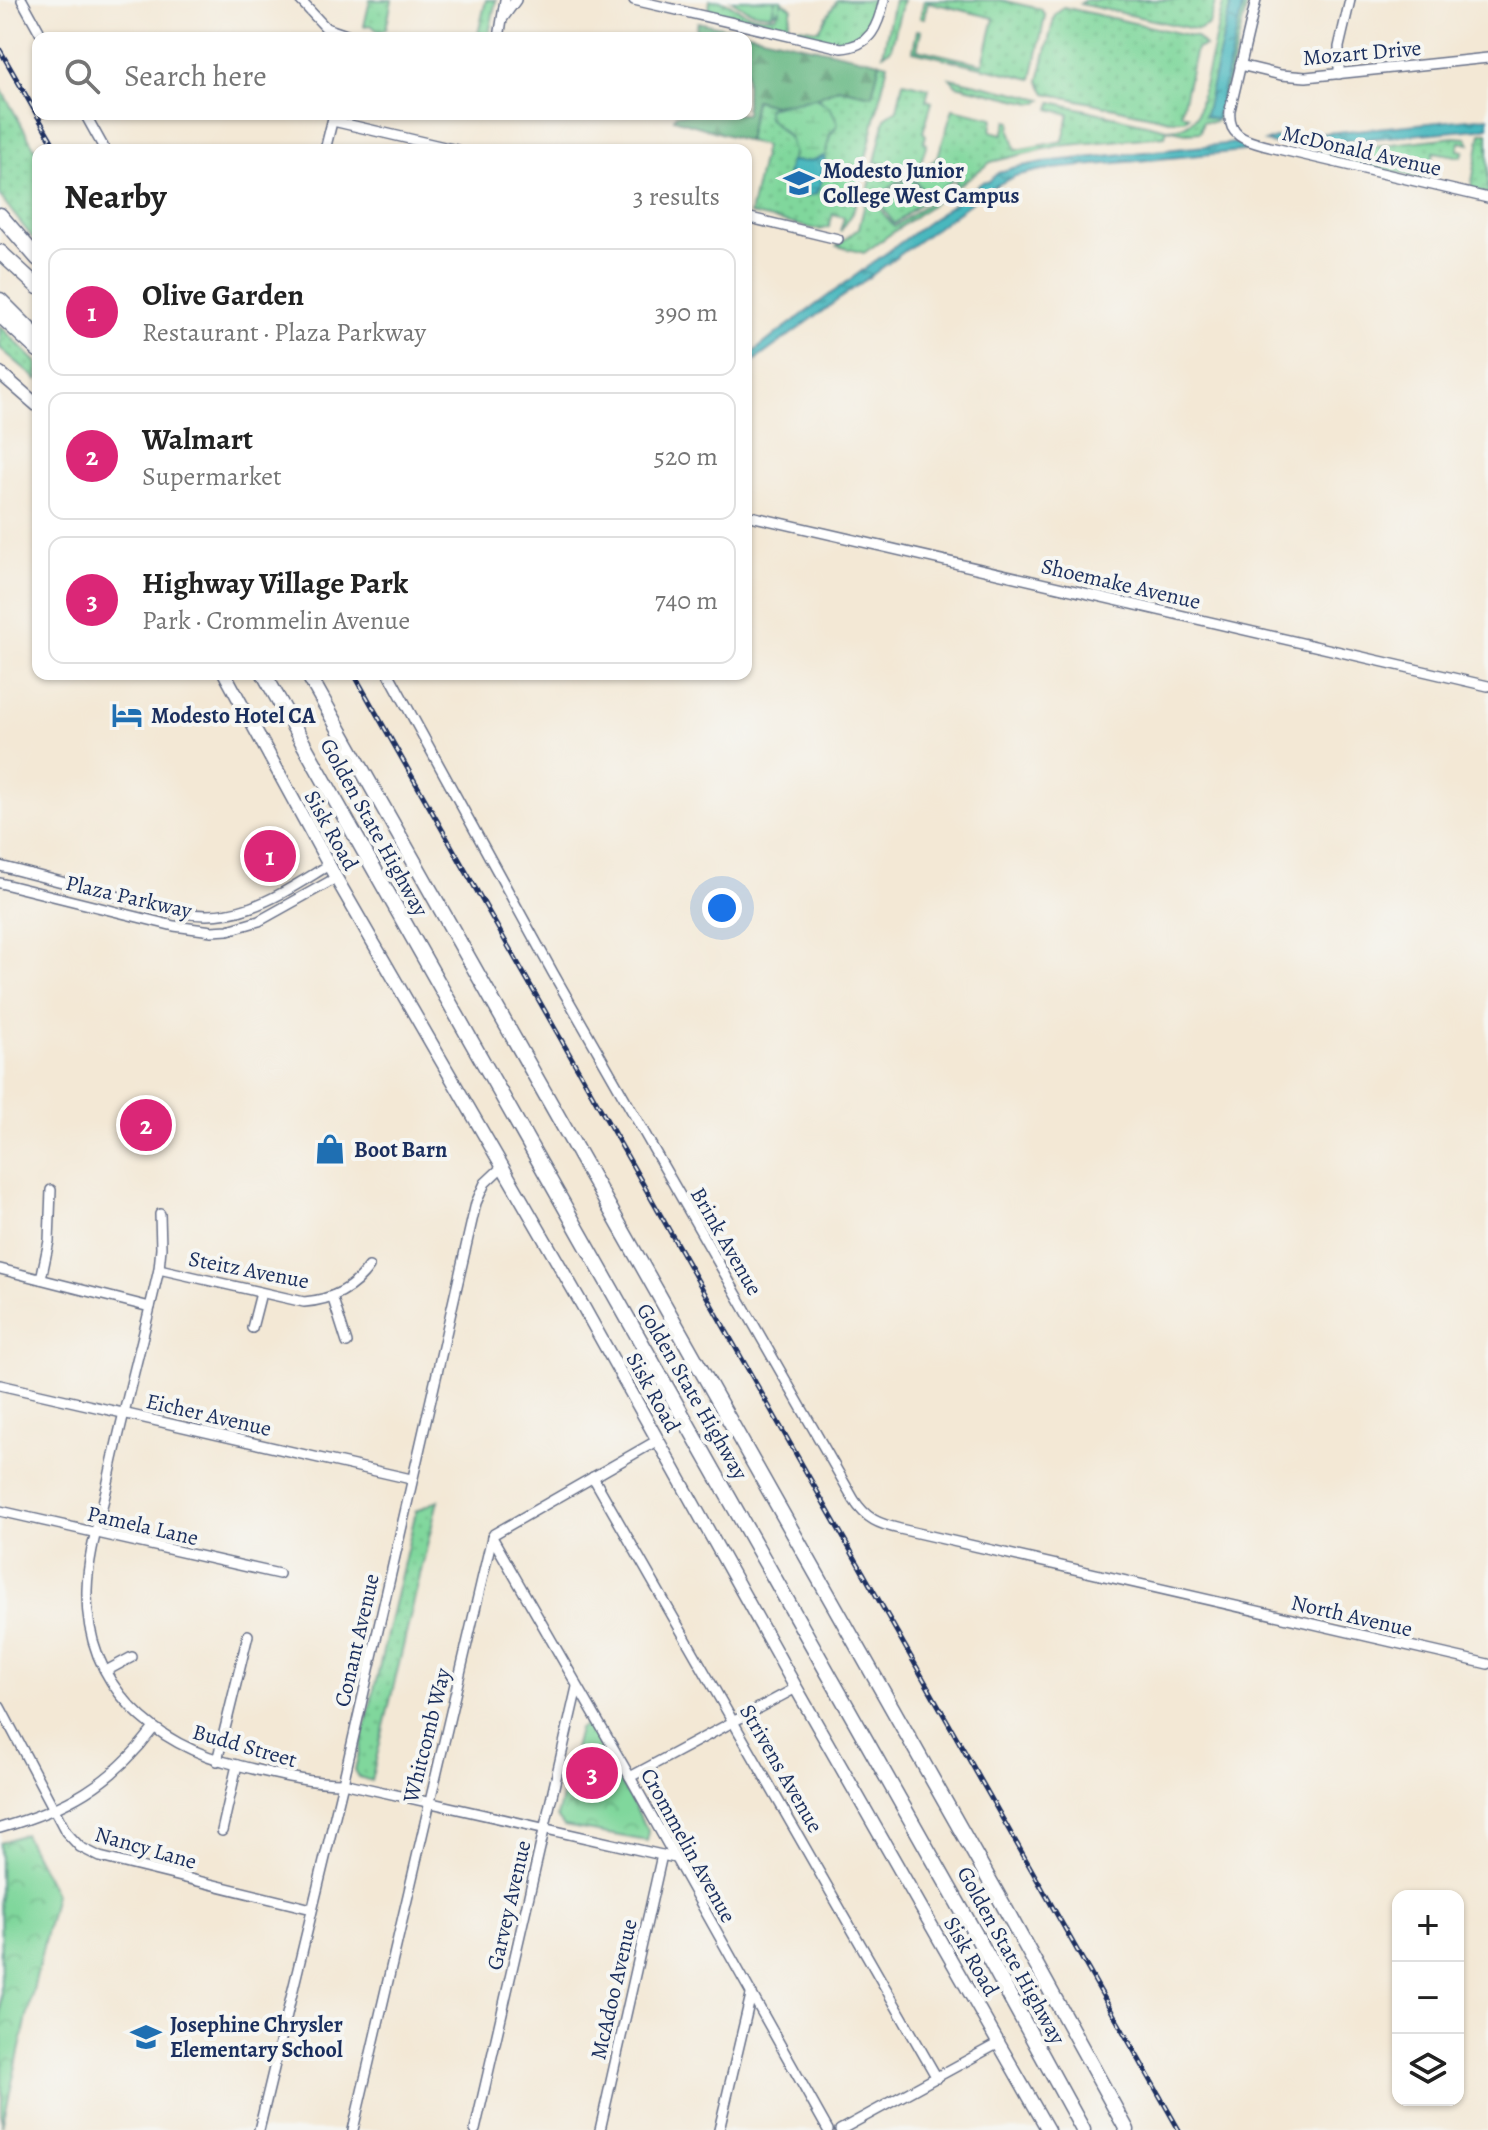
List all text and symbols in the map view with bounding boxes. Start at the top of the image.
search box [32,32,752,120]
street label: Mozart Drive [1302,33,1423,73]
icon: search [60,54,104,98]
text: Search here [124,56,267,96]
street label: McDonald Avenue [1279,118,1444,184]
place label: Modesto Junior College West Campus [823,156,1020,211]
school or university icon: Modesto Junior College West Campus [782,166,816,200]
text: Nearby [64,173,167,220]
text: 3 results [633,179,720,214]
text: Olive Garden [142,275,304,315]
text: 1 [87,295,97,330]
text: 390 m [655,295,718,330]
text: Restaurant · Plaza Parkway [142,315,426,350]
text: Walmart [142,419,253,459]
text: 2 [86,439,98,474]
text: 520 m [654,439,718,474]
text: Supermarket [142,459,282,494]
street label: Shoemake Avenue [1038,551,1203,617]
text: Highway Village Park [142,563,408,603]
text: 3 [86,583,98,618]
text: 740 m [655,583,718,618]
text: Park · Crommelin Avenue [142,603,410,638]
hotel icon: Modesto Hotel CA [110,698,144,732]
place label: Modesto Hotel CA [151,701,316,731]
street label: Golden State Highway [313,733,436,922]
street label: Sisk Road [297,785,366,876]
pin: 1 [244,826,296,886]
street label: Plaza Parkway [63,868,195,926]
your location [702,888,742,928]
pin: 2 [120,1095,172,1155]
shop icon: Boot Barn [313,1132,347,1166]
place label: Boot Barn [354,1135,447,1165]
street label: Brink Avenue [683,1182,769,1301]
street label: Steitz Avenue [186,1244,312,1296]
street label: Golden State Highway [629,1298,755,1485]
street label: Sisk Road [619,1347,688,1438]
street label: Eicher Avenue [143,1386,274,1444]
street label: Pamela Lane [84,1499,201,1553]
street label: Conant Avenue [327,1571,387,1710]
street label: North Avenue [1288,1587,1415,1644]
street label: Whitcomb Way [396,1665,458,1807]
street label: Strivens Avenue [732,1699,830,1838]
street label: Budd Street [189,1717,300,1775]
pin: 3 [566,1743,618,1803]
street label: Crommelin Avenue [633,1763,743,1928]
street label: Nancy Lane [91,1819,200,1877]
street label: Garvey Avenue [479,1837,538,1973]
street label: Golden State Highway [950,1861,1073,2050]
map controls [1392,1890,1464,2106]
button: + [1392,1890,1464,1962]
street label: Sisk Road [936,1911,1006,2002]
street label: McAdoo Avenue [583,1916,645,2063]
button: − [1392,1962,1464,2034]
place label: Josephine Chrysler Elementary School [170,2010,343,2065]
school or university icon: Josephine Chrysler Elementary School [129,2020,163,2054]
button: layers [1392,2034,1464,2106]

